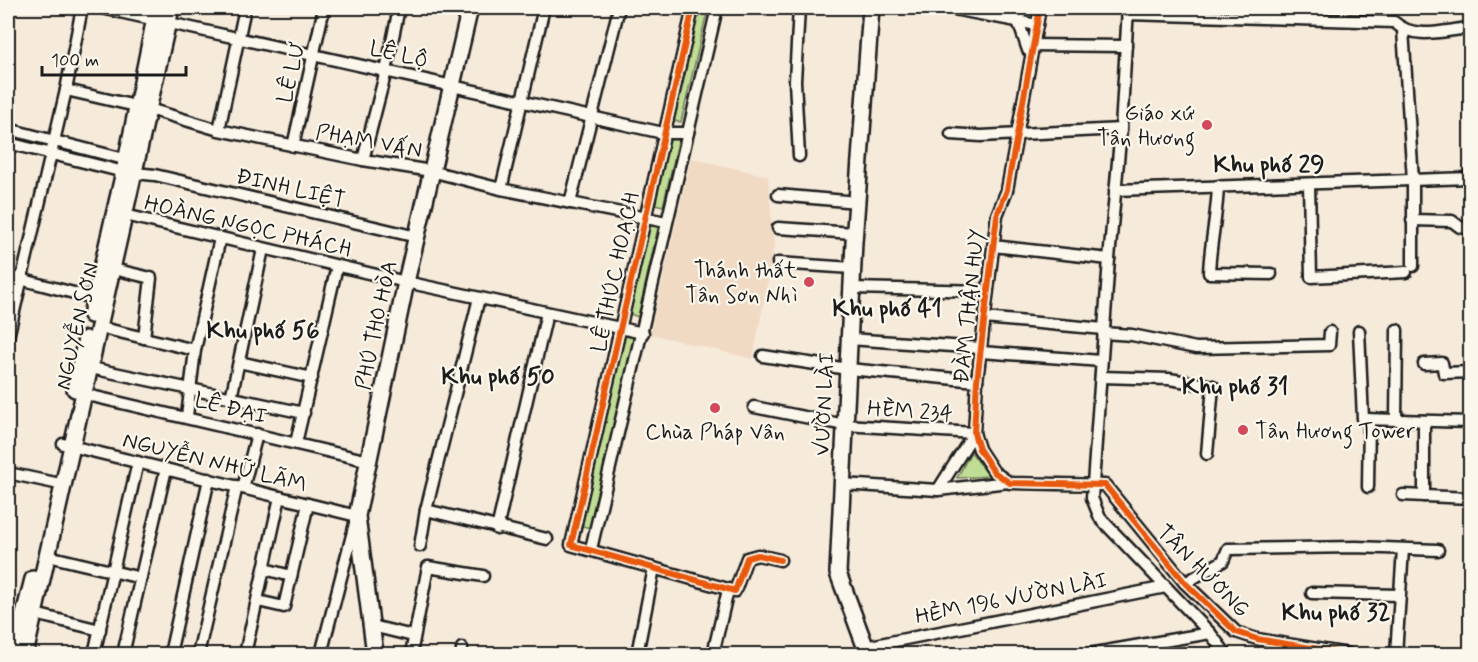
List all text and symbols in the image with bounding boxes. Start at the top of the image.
street label: LÊ LỘ [367,34,431,75]
scale bar [42,39,186,77]
street label: LÊ LƯ [270,39,313,106]
text: 100 m [51,49,99,73]
place label: Giáo xứ Tân Hương [1097,100,1195,156]
marker: Giáo xứ Tân Hương [1200,118,1214,132]
street label: PHẠM VẤN [313,119,424,165]
district label: Khu phố 29 [1213,150,1325,181]
street label: ĐINH LIỆT [233,162,348,215]
street label: HOÀNG NGỌC PHÁCH [141,189,354,264]
street label: LÊ THÚC HOẠCH [584,190,647,355]
street label: ĐÀM THẬN HUY [948,228,992,385]
place label: Thánh thất Tân Sơn Nhì [685,257,797,310]
street label: PHÚ THỌ HÒA [350,258,404,393]
street label: NGUYỄN SƠN [48,260,106,393]
marker: Thánh thất Tân Sơn Nhì [802,275,816,289]
district label: Khu phố 41 [832,294,942,325]
district label: Khu phố 56 [207,316,319,347]
street label: VƯỜN LÀI [808,352,842,457]
district label: Khu phố 50 [441,362,555,393]
district label: Khu phố 31 [1182,372,1288,403]
street label: LÊ ĐẠI [191,385,270,431]
street label: HÈM 234 [866,395,954,429]
marker: Chùa Pháp Vân [708,401,722,415]
place label: Tân Hương Tower [1255,418,1416,449]
place label: Chùa Pháp Vân [645,419,785,447]
marker: Tân Hương Tower [1236,423,1250,437]
street label: NGUYỄN NHỮ LÃM [120,425,310,499]
street label: TÂN HƯƠNG [1150,519,1255,624]
street label: HẺM 196 VƯỜN LÀI [913,567,1110,631]
district label: Khu phố 32 [1282,598,1390,629]

